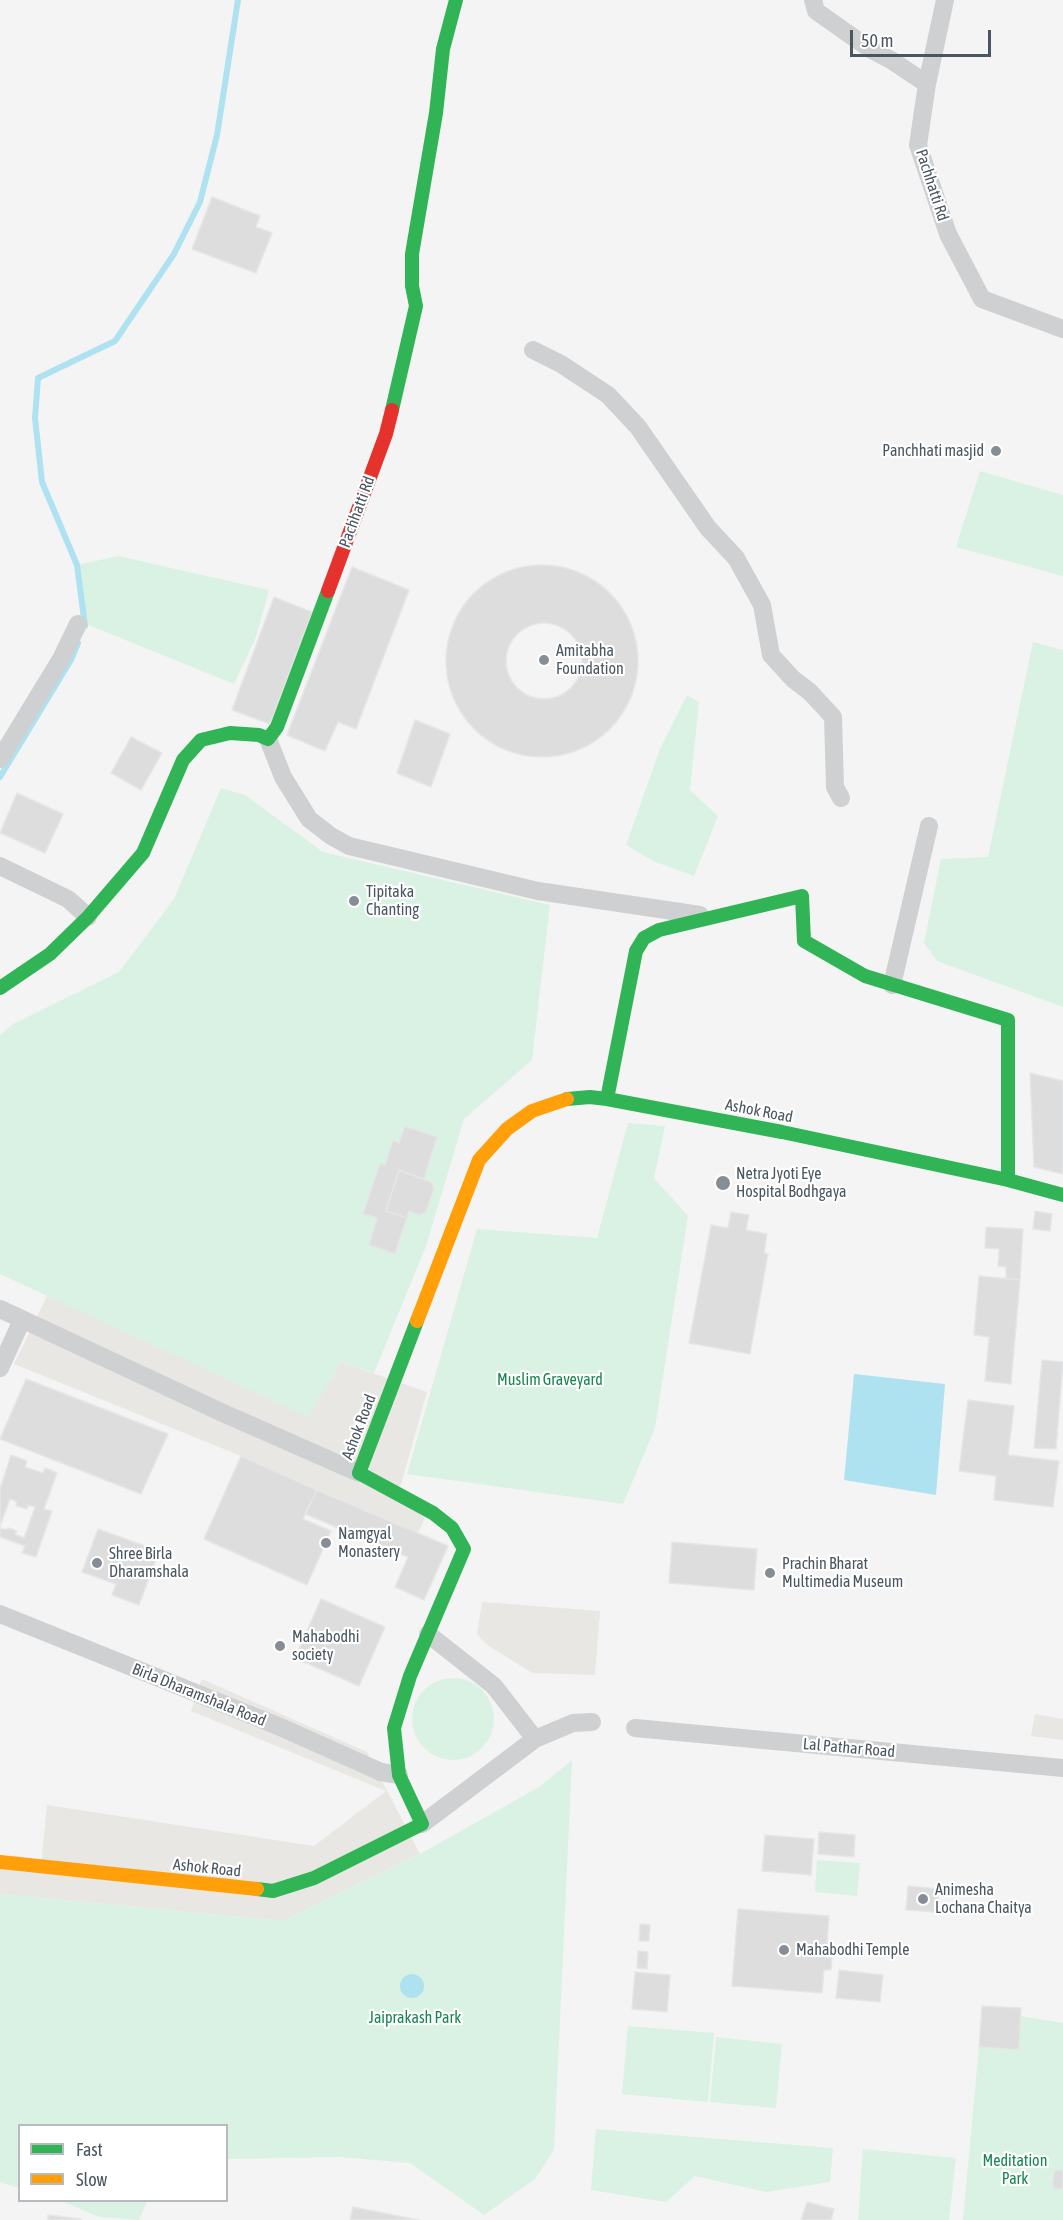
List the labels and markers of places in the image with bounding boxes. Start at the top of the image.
place label: Panchhati masjid [882,441,984,461]
marker: Panchhati masjid [989,444,1003,458]
place label: Amitabha Foundation [556,641,624,679]
marker: Amitabha Foundation [537,653,551,667]
place label: Tipitaka Chanting [366,882,419,920]
marker: Tipitaka Chanting [347,894,361,908]
place label: Netra Jyoti Eye Hospital Bodhgaya [736,1164,847,1202]
marker: Netra Jyoti Eye Hospital Bodhgaya [714,1174,732,1192]
place label: Namgyal Monastery [338,1524,400,1562]
marker: Namgyal Monastery [319,1536,333,1550]
place label: Shree Birla Dharamshala [109,1544,189,1582]
place label: Prachin Bharat Multimedia Museum [782,1554,903,1592]
marker: Shree Birla Dharamshala [90,1556,104,1570]
marker: Prachin Bharat Multimedia Museum [763,1566,777,1580]
place label: Mahabodhi society [292,1627,359,1665]
marker: Mahabodhi society [273,1639,287,1653]
place label: Animesha Lochana Chaitya [935,1880,1032,1918]
marker: Animesha Lochana Chaitya [916,1892,930,1906]
place label: Mahabodhi Temple [796,1940,909,1960]
marker: Mahabodhi Temple [777,1943,791,1957]

